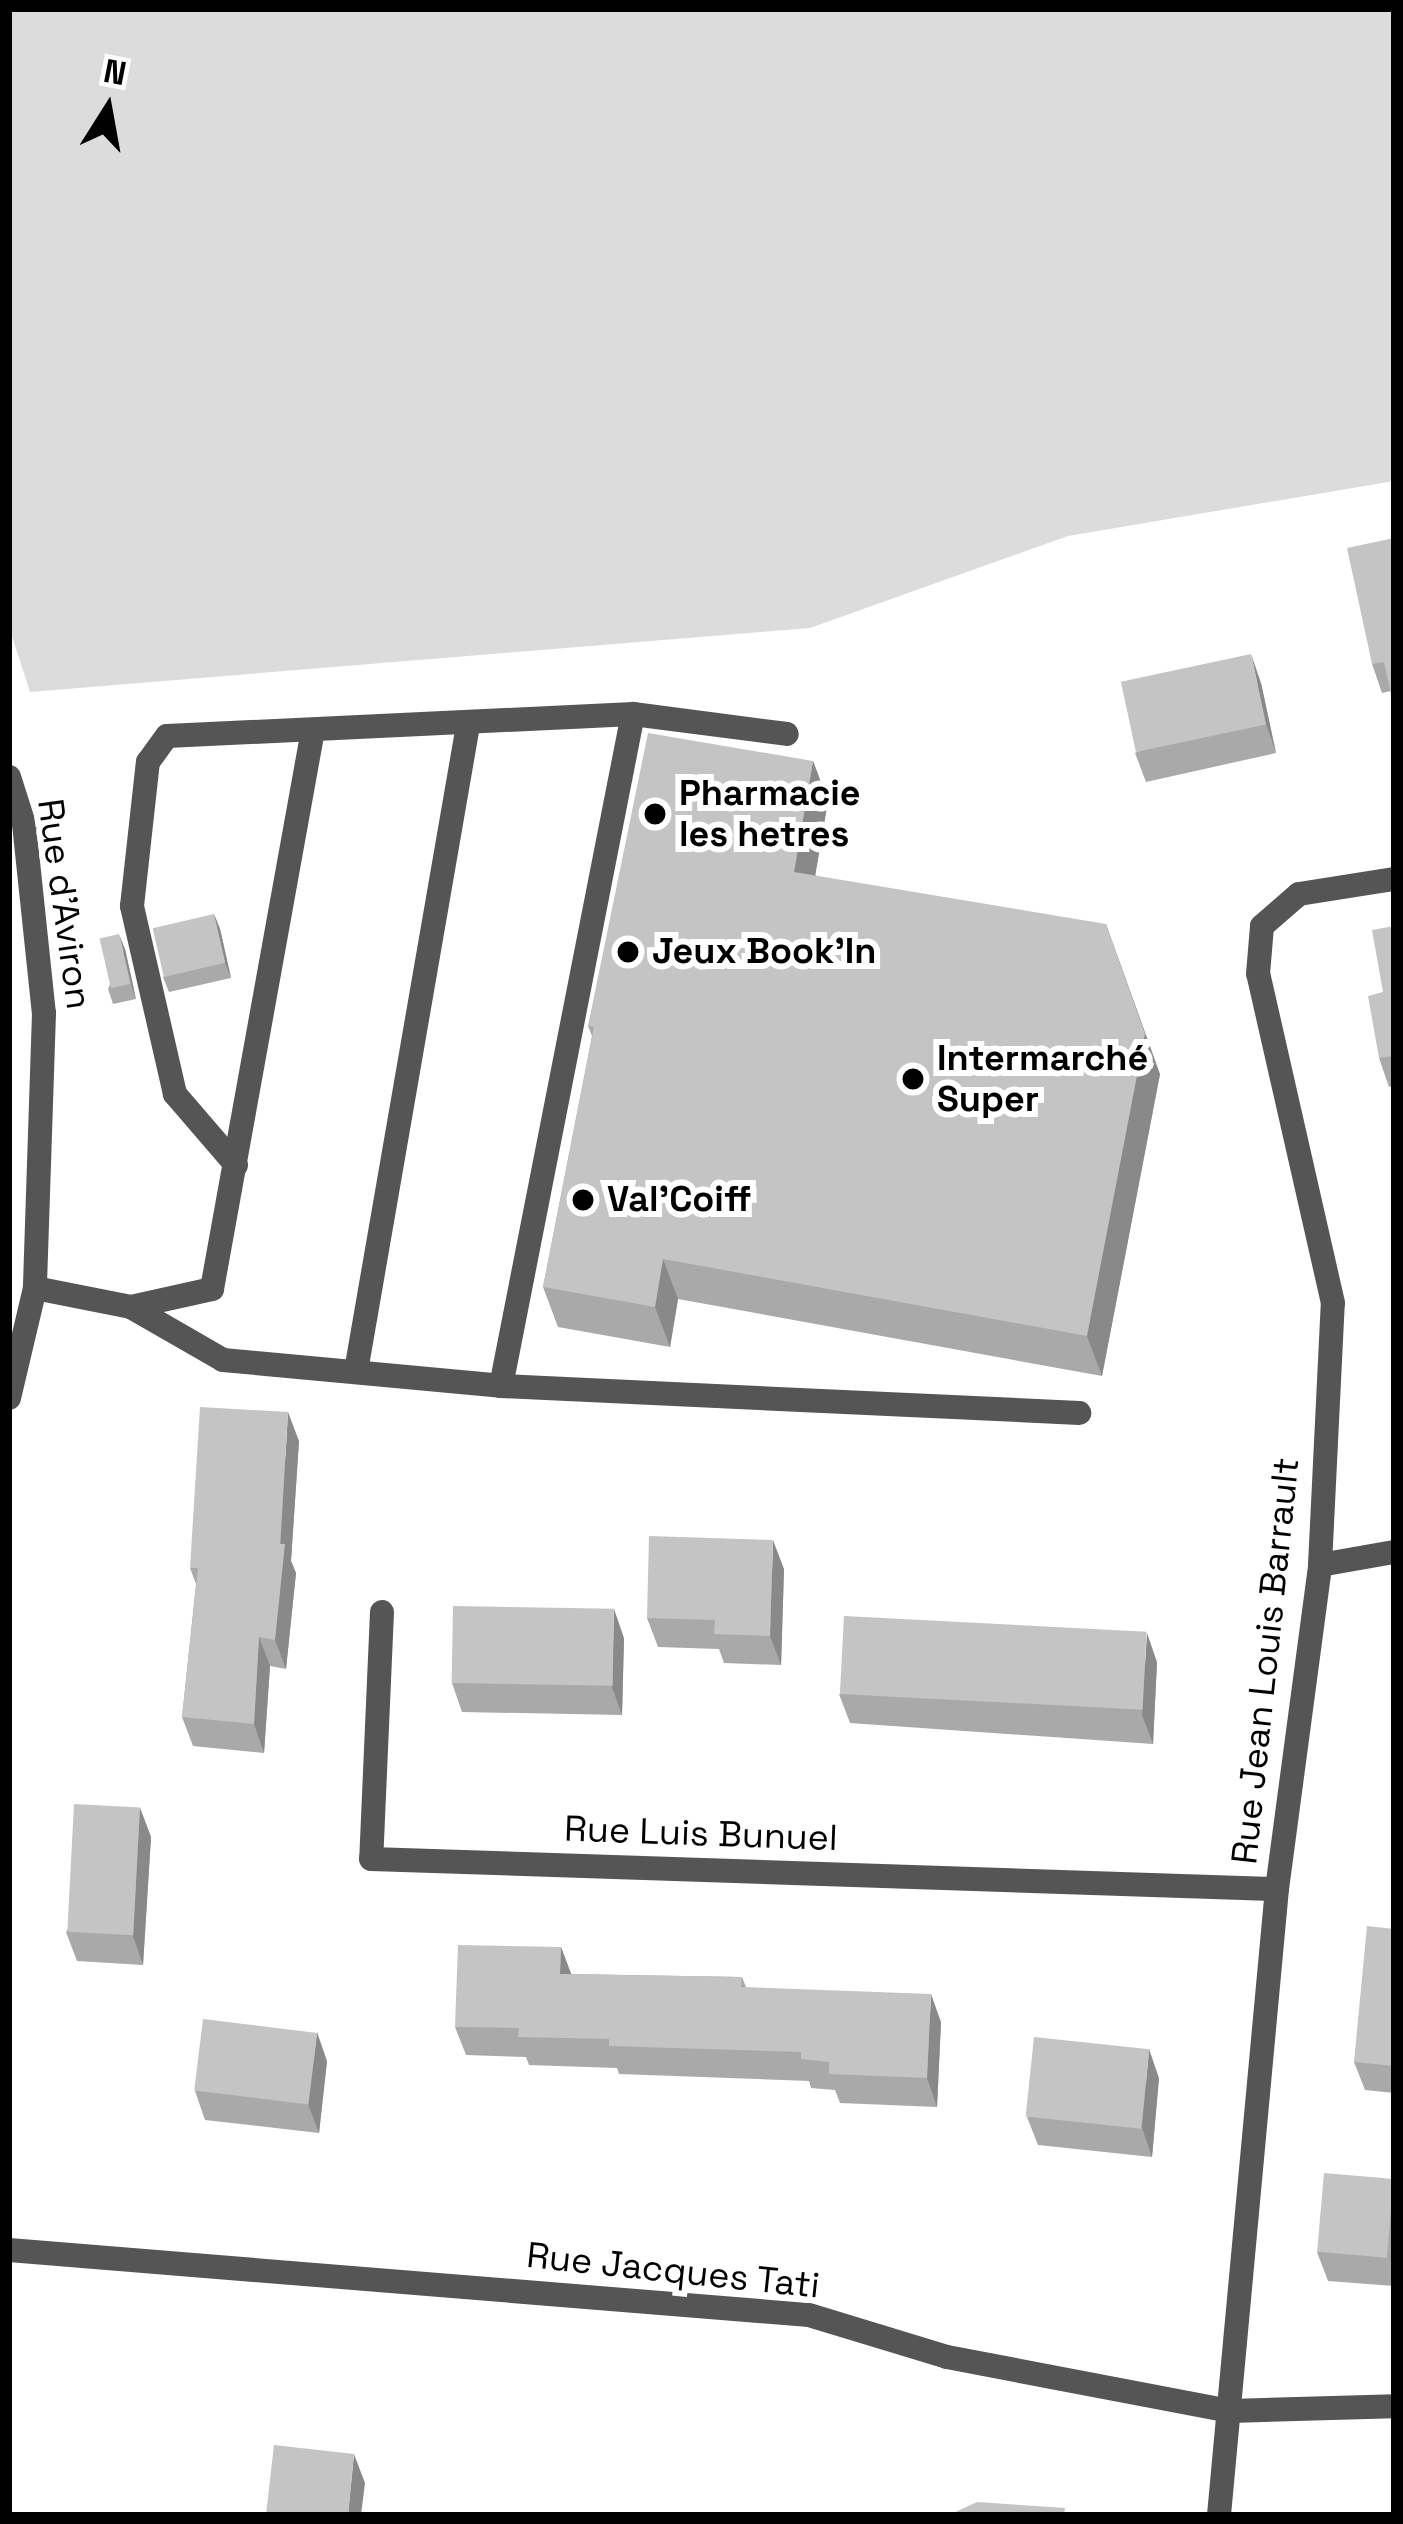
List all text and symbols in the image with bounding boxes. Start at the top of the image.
north arrow [48,48,168,168]
text: N [100,50,130,95]
place label: Pharmacie les hetres [679,771,861,856]
street label: Rue d'Aviron [28,796,100,1012]
marker: Pharmacie les hetres [642,801,668,827]
place label: Jeux Book'In [652,930,877,974]
marker: Jeux Book'In [615,939,641,965]
place label: Intermarché Super [937,1036,1148,1121]
marker: Intermarché Super [900,1066,926,1092]
place label: Val'Coiff [607,1178,751,1222]
marker: Val'Coiff [570,1187,596,1213]
street label: Rue Jean Louis Barrault [1223,1456,1309,1866]
street label: Rue Luis Bunuel [563,1808,839,1860]
street label: Rue Jacques Tati [524,2234,822,2308]

